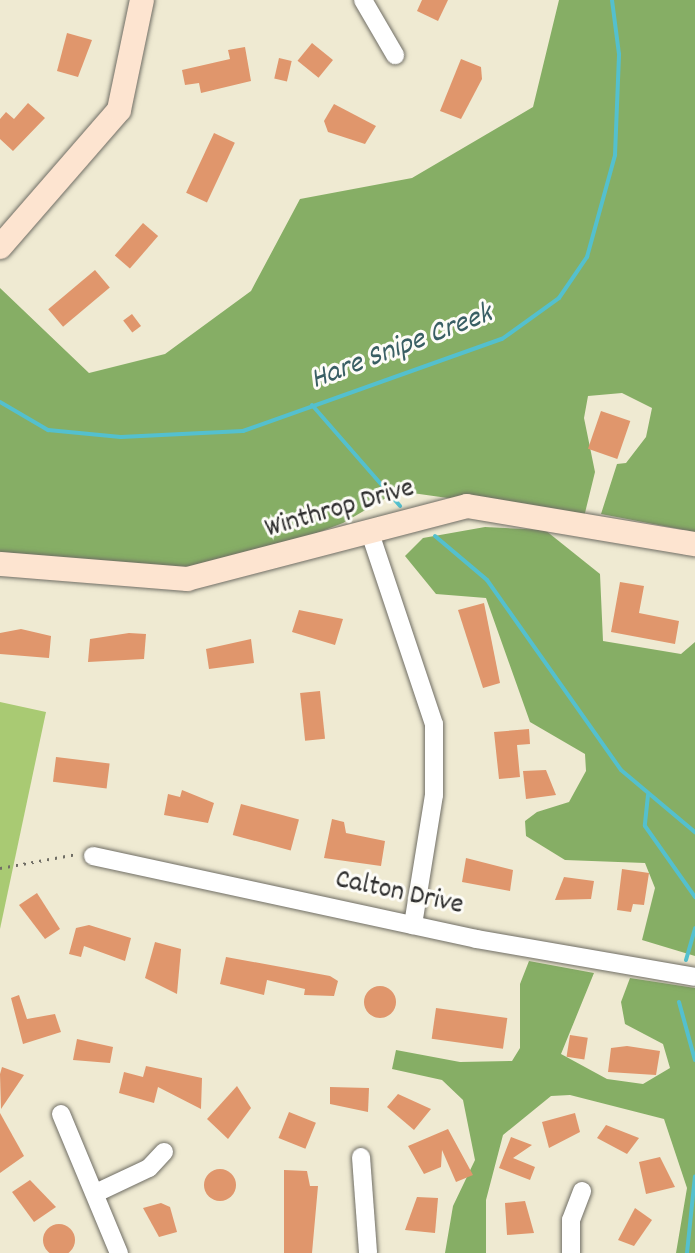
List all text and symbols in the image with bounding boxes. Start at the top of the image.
water label: Hare Snipe Creek [306,298,498,400]
street label: Winthrop Drive [262,473,418,547]
street label: Calton Drive [332,864,466,924]

